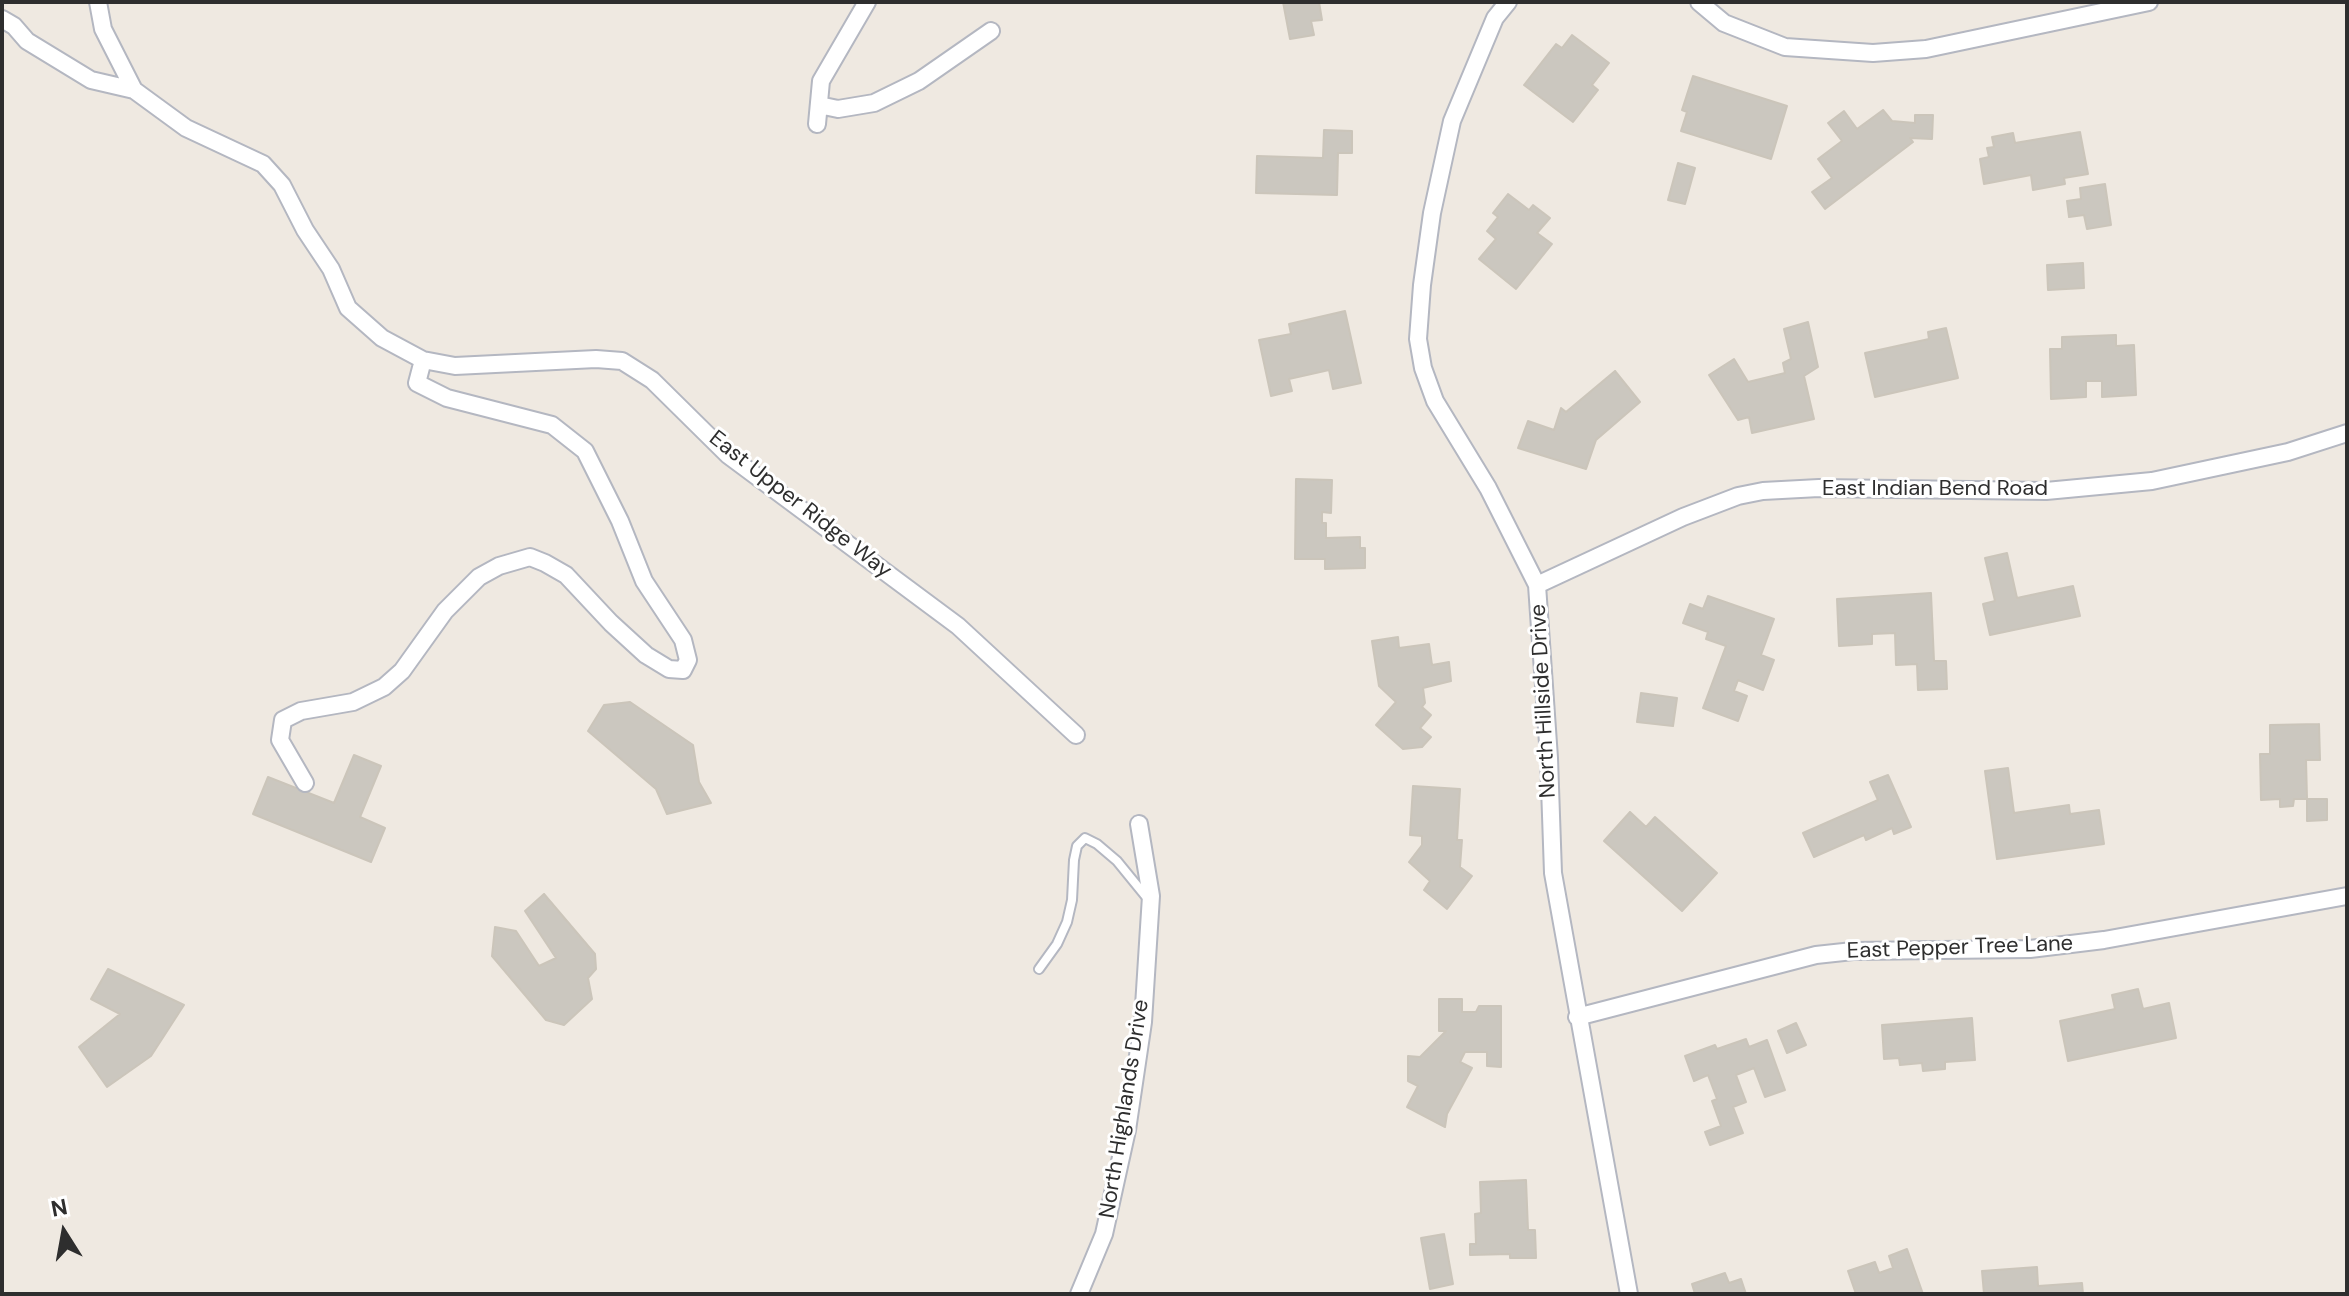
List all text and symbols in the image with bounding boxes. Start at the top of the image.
street label: East Upper Ridge Way [704,426,896,584]
street label: East Indian Bend Road [1822,476,2048,502]
street label: North Hillside Drive [1526,603,1562,799]
street label: East Pepper Tree Lane [1846,931,2074,965]
street label: North Highlands Drive [1095,998,1155,1220]
north arrow [24,1192,104,1272]
text: N [49,1192,70,1224]

